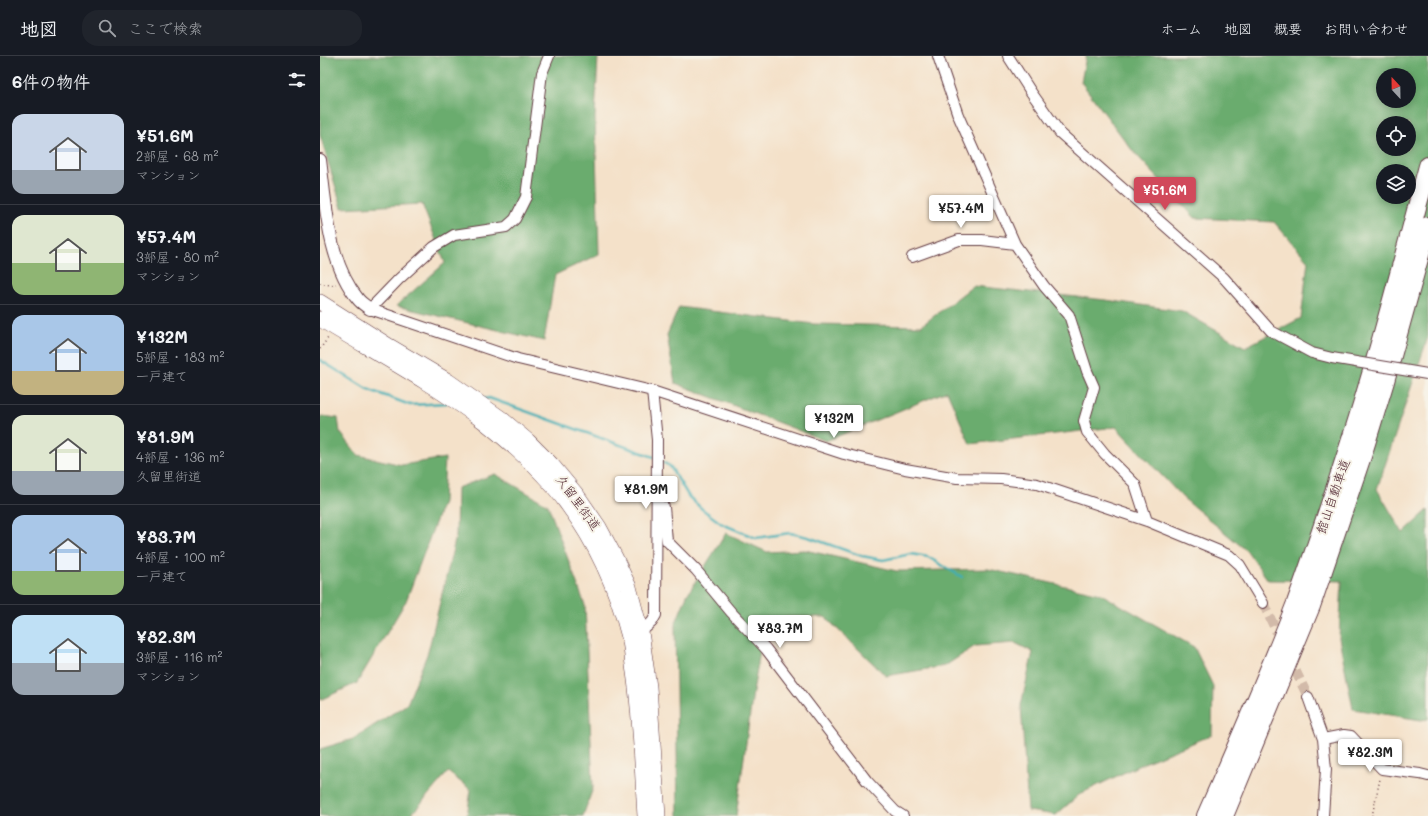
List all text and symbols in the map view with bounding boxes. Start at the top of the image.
search box [82,10,362,46]
text: 地図 [20,16,58,41]
icon: search [96,17,118,39]
text: ここで検索 [128,18,203,38]
text: ホーム [1161,19,1202,38]
text: 地図 [1224,19,1252,38]
text: 概要 [1274,19,1302,38]
text: お問い合わせ [1324,19,1408,38]
north arrow [1376,68,1416,108]
map controls [1376,68,1416,204]
icon: filters [286,69,308,91]
text: 6件の物件 [12,70,90,92]
button: locate [1376,116,1416,156]
text: ¥51.6M [136,124,194,146]
icon: home [44,130,92,178]
text: 2部屋 · 68 m² [136,147,218,164]
button: layers [1376,164,1416,204]
text: マンション [136,166,200,183]
pin: ¥51.6M [1132,177,1198,211]
text: ¥51.6M [1143,181,1187,198]
pin: ¥57.4M [928,195,994,229]
text: ¥57.4M [938,199,984,216]
text: ¥57.4M [136,225,196,247]
icon: home [44,231,92,279]
text: 3部屋 · 80 m² [136,248,219,265]
text: マンション [136,267,200,284]
text: ¥132M [136,325,188,347]
icon: home [44,331,92,379]
text: 5部屋 · 183 m² [136,348,224,365]
text: 一戸建て [136,367,188,384]
pin: ¥132M [806,405,862,439]
text: ¥132M [814,409,854,426]
text: ¥81.9M [136,425,194,447]
icon: home [44,431,92,479]
text: 4部屋 · 136 m² [136,448,224,465]
street label: 館山自動車道 [1311,456,1353,536]
text: 久留里街道 [136,467,201,484]
street label: 久留里街道 [553,471,605,533]
pin: ¥81.9M [613,476,679,510]
text: ¥81.9M [624,480,668,497]
text: ¥83.7M [136,525,196,547]
icon: home [44,531,92,579]
text: 4部屋 · 100 m² [136,548,225,565]
text: 一戸建て [136,567,188,584]
pin: ¥83.7M [747,615,813,649]
text: ¥83.7M [757,619,803,636]
text: ¥82.3M [136,625,196,647]
icon: home [44,631,92,679]
text: 3部屋 · 116 m² [136,648,223,665]
text: マンション [136,667,200,684]
pin: ¥82.3M [1337,739,1403,773]
text: ¥82.3M [1347,743,1393,760]

